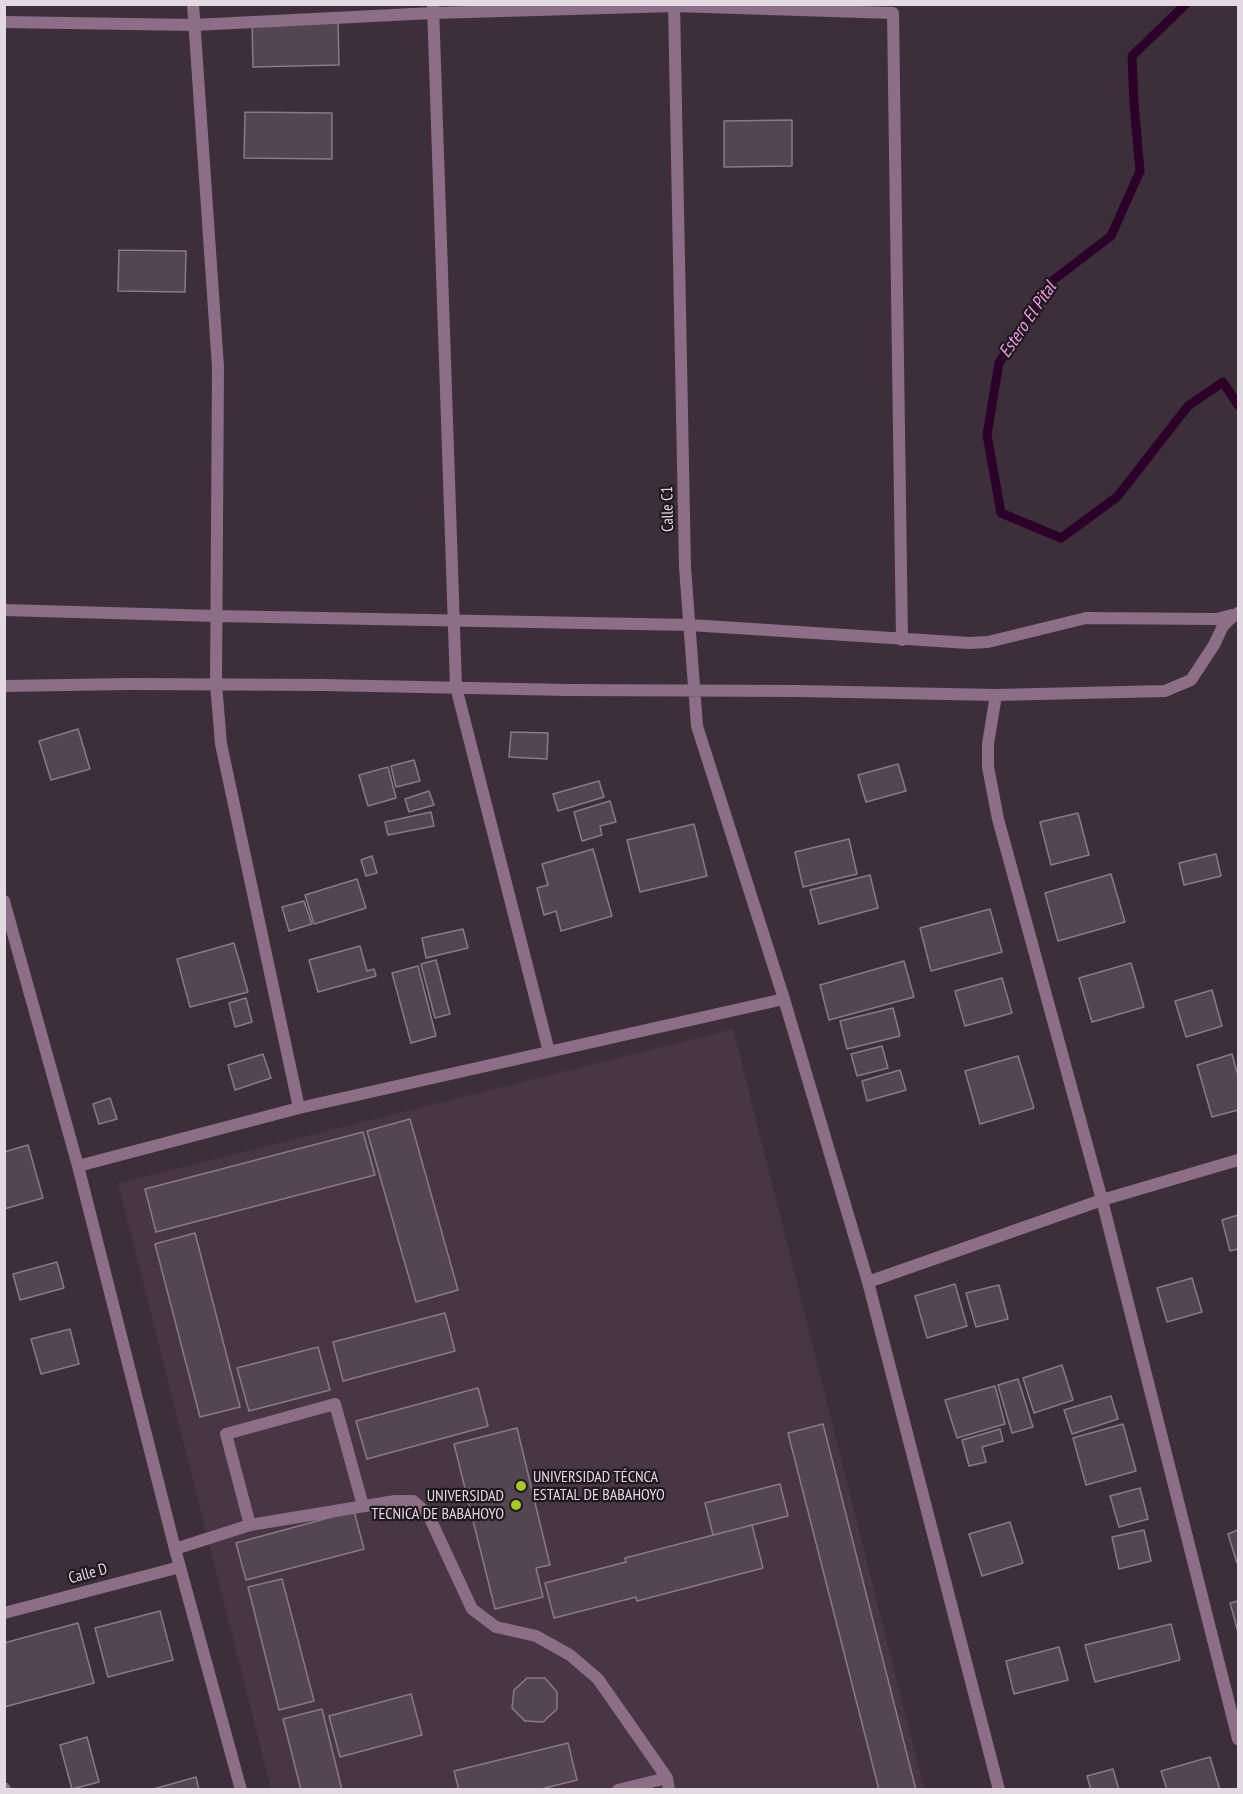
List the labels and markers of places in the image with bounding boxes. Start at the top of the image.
place label: UNIVERSIDAD TÉCNCA ESTATAL DE BABAHOYO [533,1467,665,1505]
marker: UNIVERSIDAD TÉCNCA ESTATAL DE BABAHOYO [514,1479,528,1493]
place label: UNIVERSIDAD TECNICA DE BABAHOYO [371,1486,504,1524]
marker: UNIVERSIDAD TECNICA DE BABAHOYO [509,1498,523,1512]

